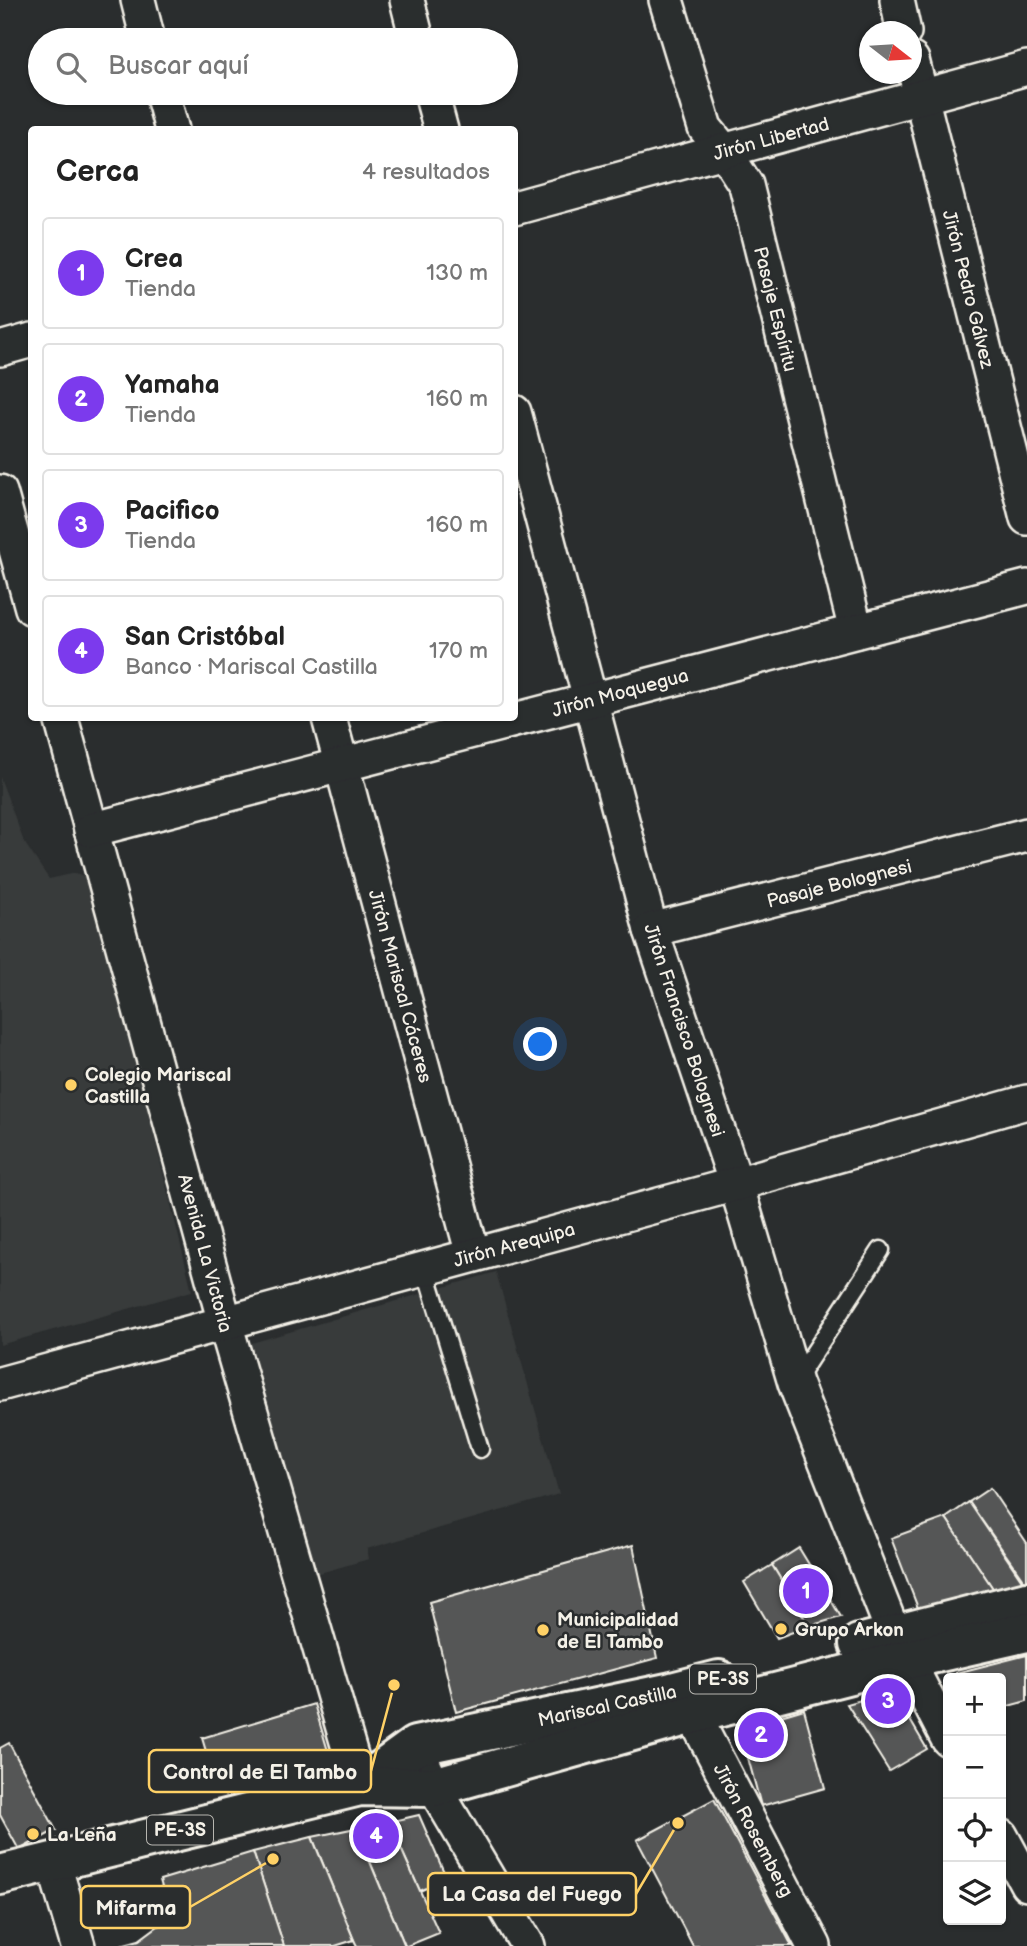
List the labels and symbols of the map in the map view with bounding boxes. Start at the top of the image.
north arrow [859,21,922,84]
street label: Jirón Libertad [711,113,832,166]
street label: Jirón Pedro Gálvez [937,208,999,372]
street label: Pasaje Espíritu [748,244,801,374]
street label: Jirón Moquegua [550,664,691,723]
street label: Pasaje Bolognesi [765,855,914,914]
street label: Jirón Mariscal Cáceres [363,887,436,1085]
street label: Jirón Francisco Bolognesi [638,921,729,1140]
your location [523,1027,557,1061]
place label: Colegio Mariscal Castilla [85,1064,231,1109]
marker: Colegio Mariscal Castilla [63,1077,79,1093]
street label: Avenida La Victoria [172,1172,237,1335]
street label: Jirón Arequipa [451,1218,578,1273]
pin: 1 [783,1565,829,1617]
place label: Municipalidad de El Tambo [557,1609,679,1654]
place label: Grupo Arkon [795,1619,904,1642]
marker: Grupo Arkon [773,1621,789,1637]
marker: Municipalidad de El Tambo [535,1622,551,1638]
road number: PE-3S [690,1664,756,1694]
pin: 3 [865,1675,911,1727]
street label: Mariscal Castilla [536,1681,679,1732]
pin: 2 [738,1709,784,1761]
callout: Control de El Tambo [149,1750,371,1792]
text: Control de El Tambo [163,1760,357,1785]
street label: Jirón Rosemberg [708,1760,798,1901]
pin: 4 [353,1810,399,1862]
road number: PE-3S [147,1816,213,1844]
place label: La Leña [47,1824,117,1847]
marker: La Leña [25,1826,41,1842]
callout: La Casa del Fuego [428,1873,636,1915]
text: La Casa del Fuego [442,1882,622,1907]
callout: Mifarma [81,1886,190,1928]
text: Mifarma [96,1896,176,1921]

